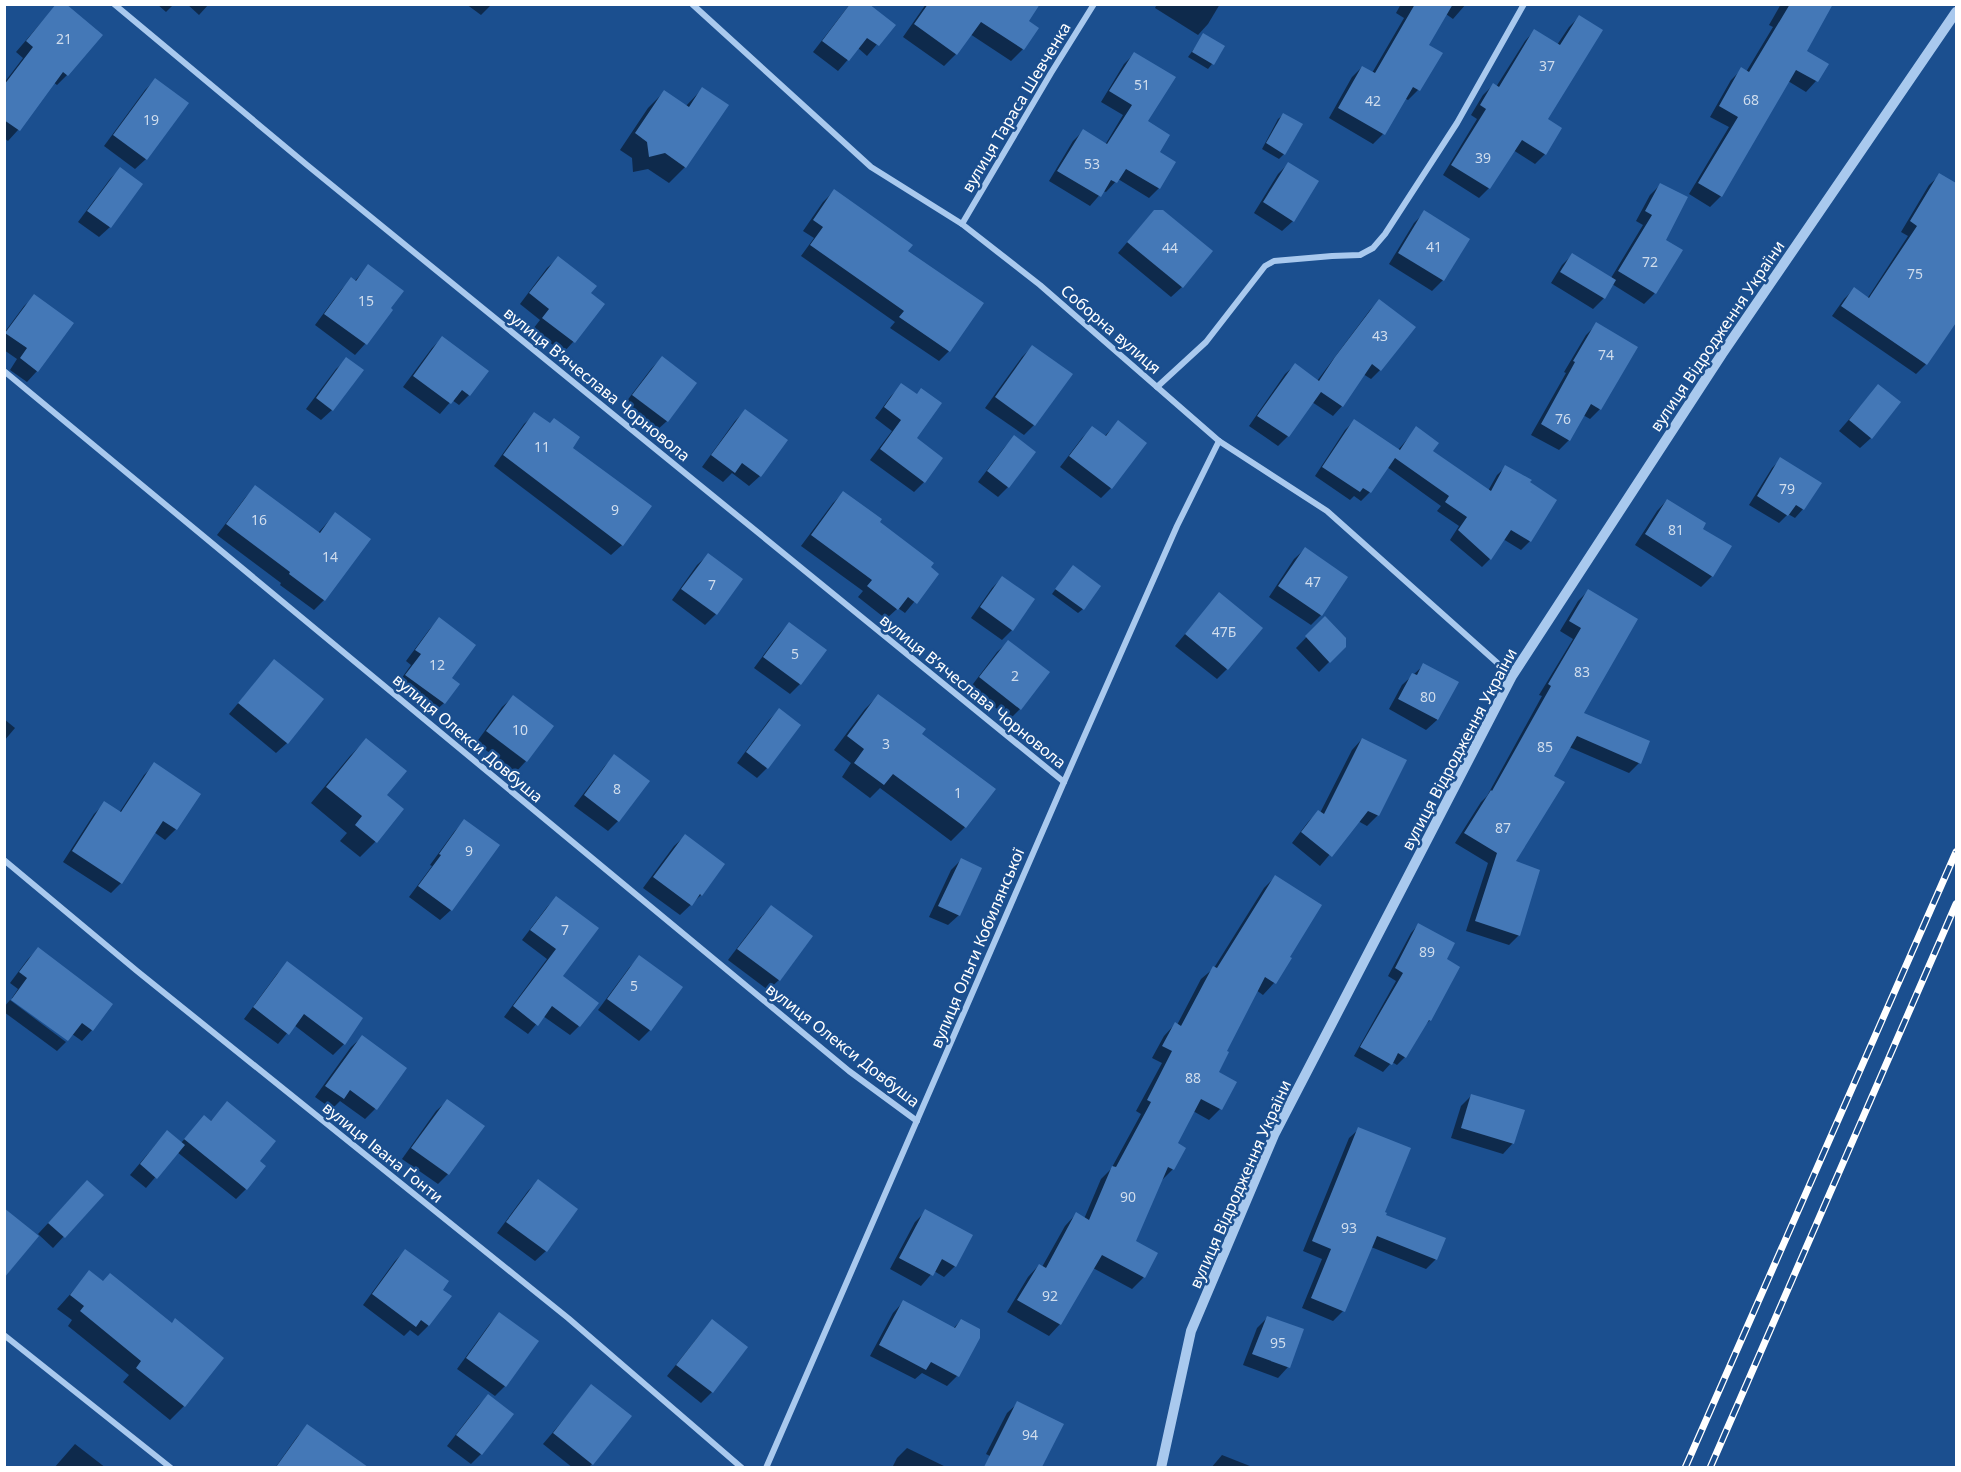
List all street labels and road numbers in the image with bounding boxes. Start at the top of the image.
street label: вулиця Тараса Шевченка [956,18,1076,196]
street label: вулиця Відродження України [1645,236,1789,436]
street label: Соборна вулиця [1056,279,1166,379]
street label: вулиця Вʼячеслава Чорновола [499,302,695,466]
street label: вулиця Вʼячеслава Чорновола [875,609,1071,773]
street label: вулиця Відродження України [1396,644,1522,854]
street label: вулиця Олекси Довбуша [388,669,548,807]
street label: вулиця Ольги Кобилянської [925,845,1029,1051]
street label: вулиця Олекси Довбуша [761,978,925,1112]
street label: вулиця Відродження України [1184,1076,1296,1292]
street label: вулиця Івана Ґонти [318,1096,448,1208]

